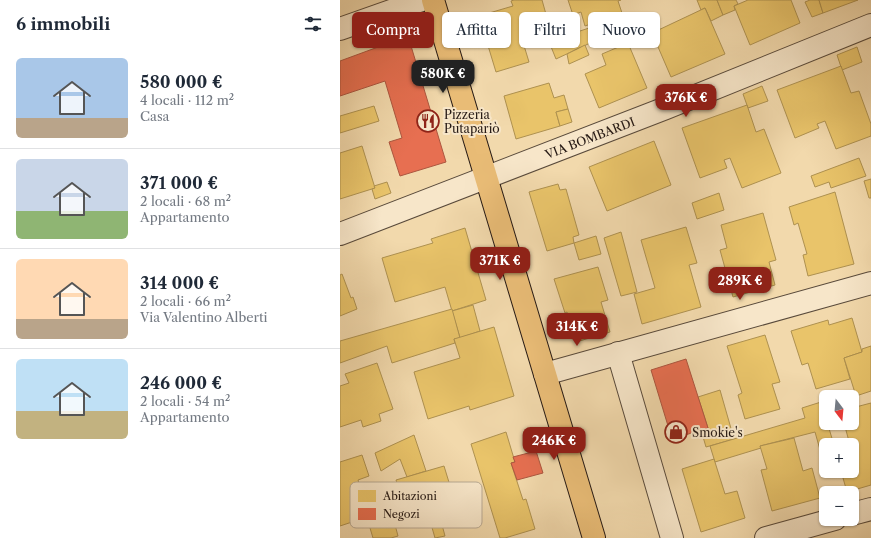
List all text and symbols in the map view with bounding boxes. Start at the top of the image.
chip: Compra [352,12,434,48]
chip: Affitta [442,12,511,48]
chip: Filtri [519,12,580,48]
chip: Nuovo [588,12,660,48]
icon: filters [302,13,324,35]
text: 6 immobili [16,14,110,34]
pin: 580K € [410,60,476,94]
text: 580K € [420,65,466,81]
text: 580 000 € [140,72,223,92]
icon: home [48,74,96,122]
pin: 376K € [653,84,719,118]
text: 376K € [664,89,708,105]
text: 4 locali · 112 m² [140,92,234,108]
place label: Pizzeria Putapariò [444,107,500,136]
text: Casa [140,108,169,124]
restaurant icon: Pizzeria Putapariò [415,108,441,134]
street label: VIA BOMBARDI [542,114,637,162]
text: 371 000 € [140,173,218,193]
icon: home [48,175,96,223]
text: 2 locali · 68 m² [140,193,231,209]
text: Appartamento [140,209,230,225]
pin: 371K € [467,247,533,281]
text: 371K € [479,252,521,268]
pin: 289K € [707,267,773,301]
text: 289K € [717,272,763,288]
text: 314 000 € [140,273,219,293]
icon: home [48,275,96,323]
text: 2 locali · 66 m² [140,293,231,309]
text: Via Valentino Alberti [140,309,268,325]
pin: 314K € [544,313,610,347]
text: 314K € [556,318,598,334]
text: 246 000 € [140,373,222,393]
icon: home [48,375,96,423]
north arrow [819,390,859,430]
map controls [819,390,859,526]
text: 2 locali · 54 m² [140,393,230,409]
text: Appartamento [140,409,230,425]
shop icon: Smokie's [663,419,689,445]
place label: Smokie's [692,425,743,440]
pin: 246K € [521,427,587,461]
text: 246K € [532,432,576,448]
button: + [819,438,859,478]
legend [350,482,482,528]
button: − [819,486,859,526]
text: Abitazioni [382,489,437,503]
text: Negozi [383,507,420,521]

